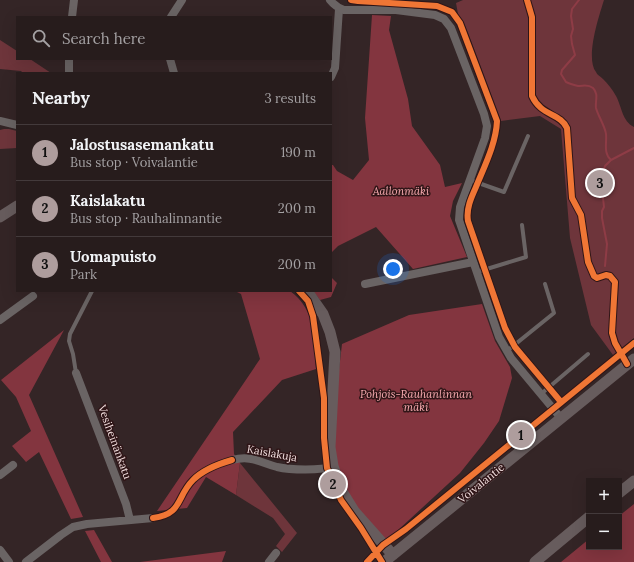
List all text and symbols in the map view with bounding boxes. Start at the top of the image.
search box [16,16,332,60]
icon: search [30,27,52,49]
text: Search here [62,29,145,48]
text: Nearby [32,87,90,109]
text: 3 results [264,90,316,107]
text: Jalostusasemankatu [70,135,214,154]
text: 1 [42,144,48,161]
text: 190 m [281,144,316,161]
text: Bus stop · Voivalantie [70,154,198,171]
pin: 3 [587,168,613,198]
park label: Aallonmäki [372,184,430,198]
text: Kaislakatu [70,191,145,210]
text: 2 [42,200,48,217]
text: 200 m [278,200,316,217]
text: Bus stop · Rauhalinnantie [70,210,222,227]
text: Uomapuisto [70,247,156,266]
text: 3 [41,256,49,273]
text: 200 m [278,256,316,273]
your location [383,259,403,279]
text: Park [70,266,97,283]
park label: Pohjois-Rauhanlinnan mäki [360,387,472,414]
street label: Vesiheinänkatu [95,402,135,481]
pin: 1 [508,420,534,450]
street label: Kaislakuja [246,442,299,464]
street label: Voivalantie [454,460,507,507]
pin: 2 [320,469,346,499]
map controls [586,478,622,550]
button: + [586,478,622,514]
button: − [586,514,622,550]

